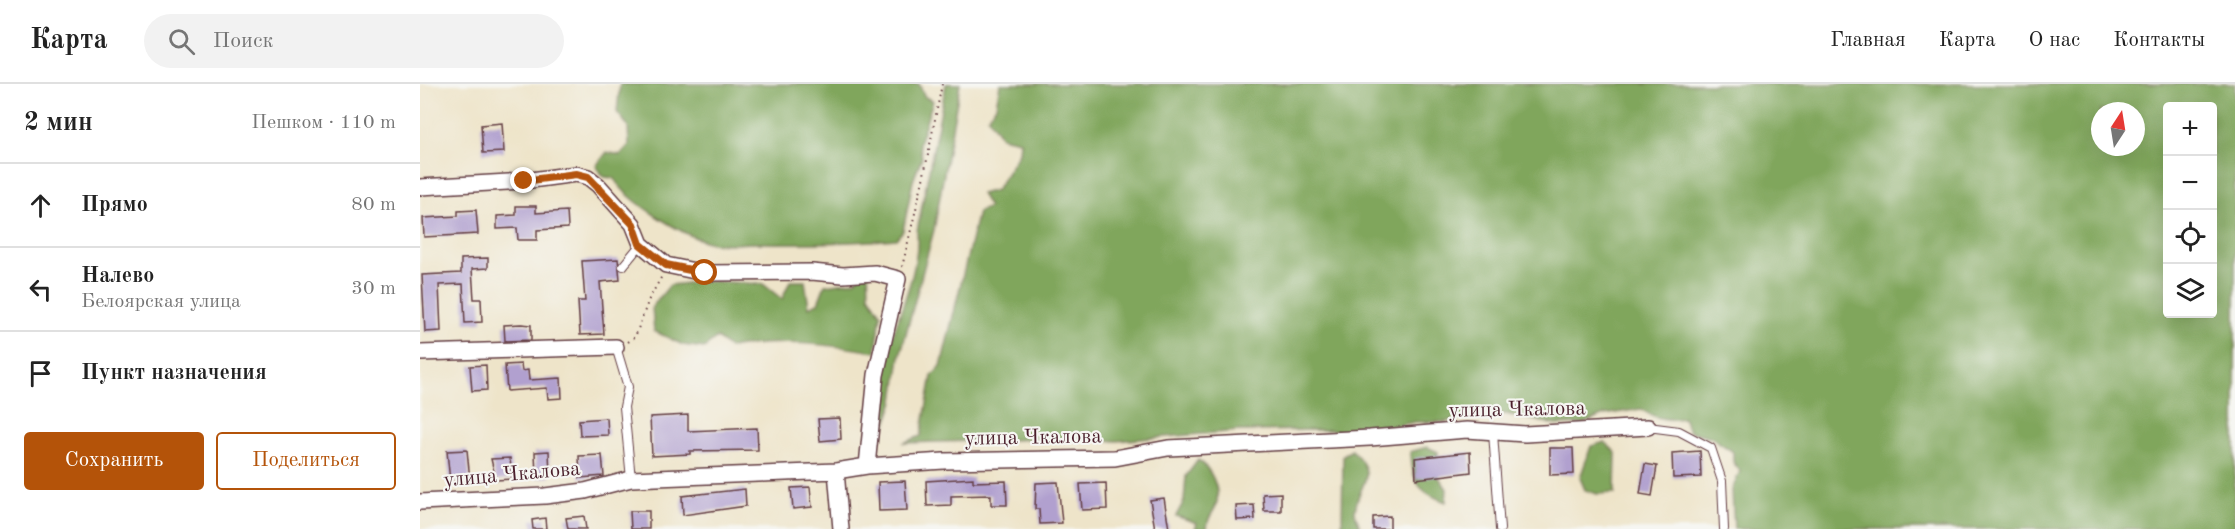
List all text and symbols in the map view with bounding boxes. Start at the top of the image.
search box [144,14,564,68]
icon: search [165,25,198,58]
text: Карта [30,27,108,55]
text: Поиск [213,30,274,52]
text: Главная [1830,30,1906,51]
text: Карта [1939,30,1996,51]
text: О нас [2029,30,2080,51]
text: Контакты [2113,30,2205,51]
north arrow [2091,102,2145,156]
map controls [2163,102,2217,318]
button: + [2163,102,2217,156]
text: 2 мин [24,110,93,136]
text: Пешком · 110 m [251,113,396,133]
button: − [2163,156,2217,210]
route end [510,167,536,193]
icon: ahead [24,189,57,222]
text: Прямо [81,194,148,216]
text: 80 m [351,195,396,215]
button: locate [2163,210,2217,264]
route start [691,259,717,285]
button: layers [2163,264,2217,318]
text: Налево [81,265,154,287]
icon: left [24,273,57,306]
text: 30 m [351,279,396,299]
text: Белоярская улица [81,292,241,312]
icon: arrive [24,357,57,390]
text: Пункт назначения [81,362,267,384]
street label: улица Чкалова [1448,398,1586,422]
street label: улица Чкалова [964,426,1102,450]
button: Сохранить [24,432,204,490]
button: Поделиться [216,432,396,490]
street label: улица Чкалова [443,459,581,491]

